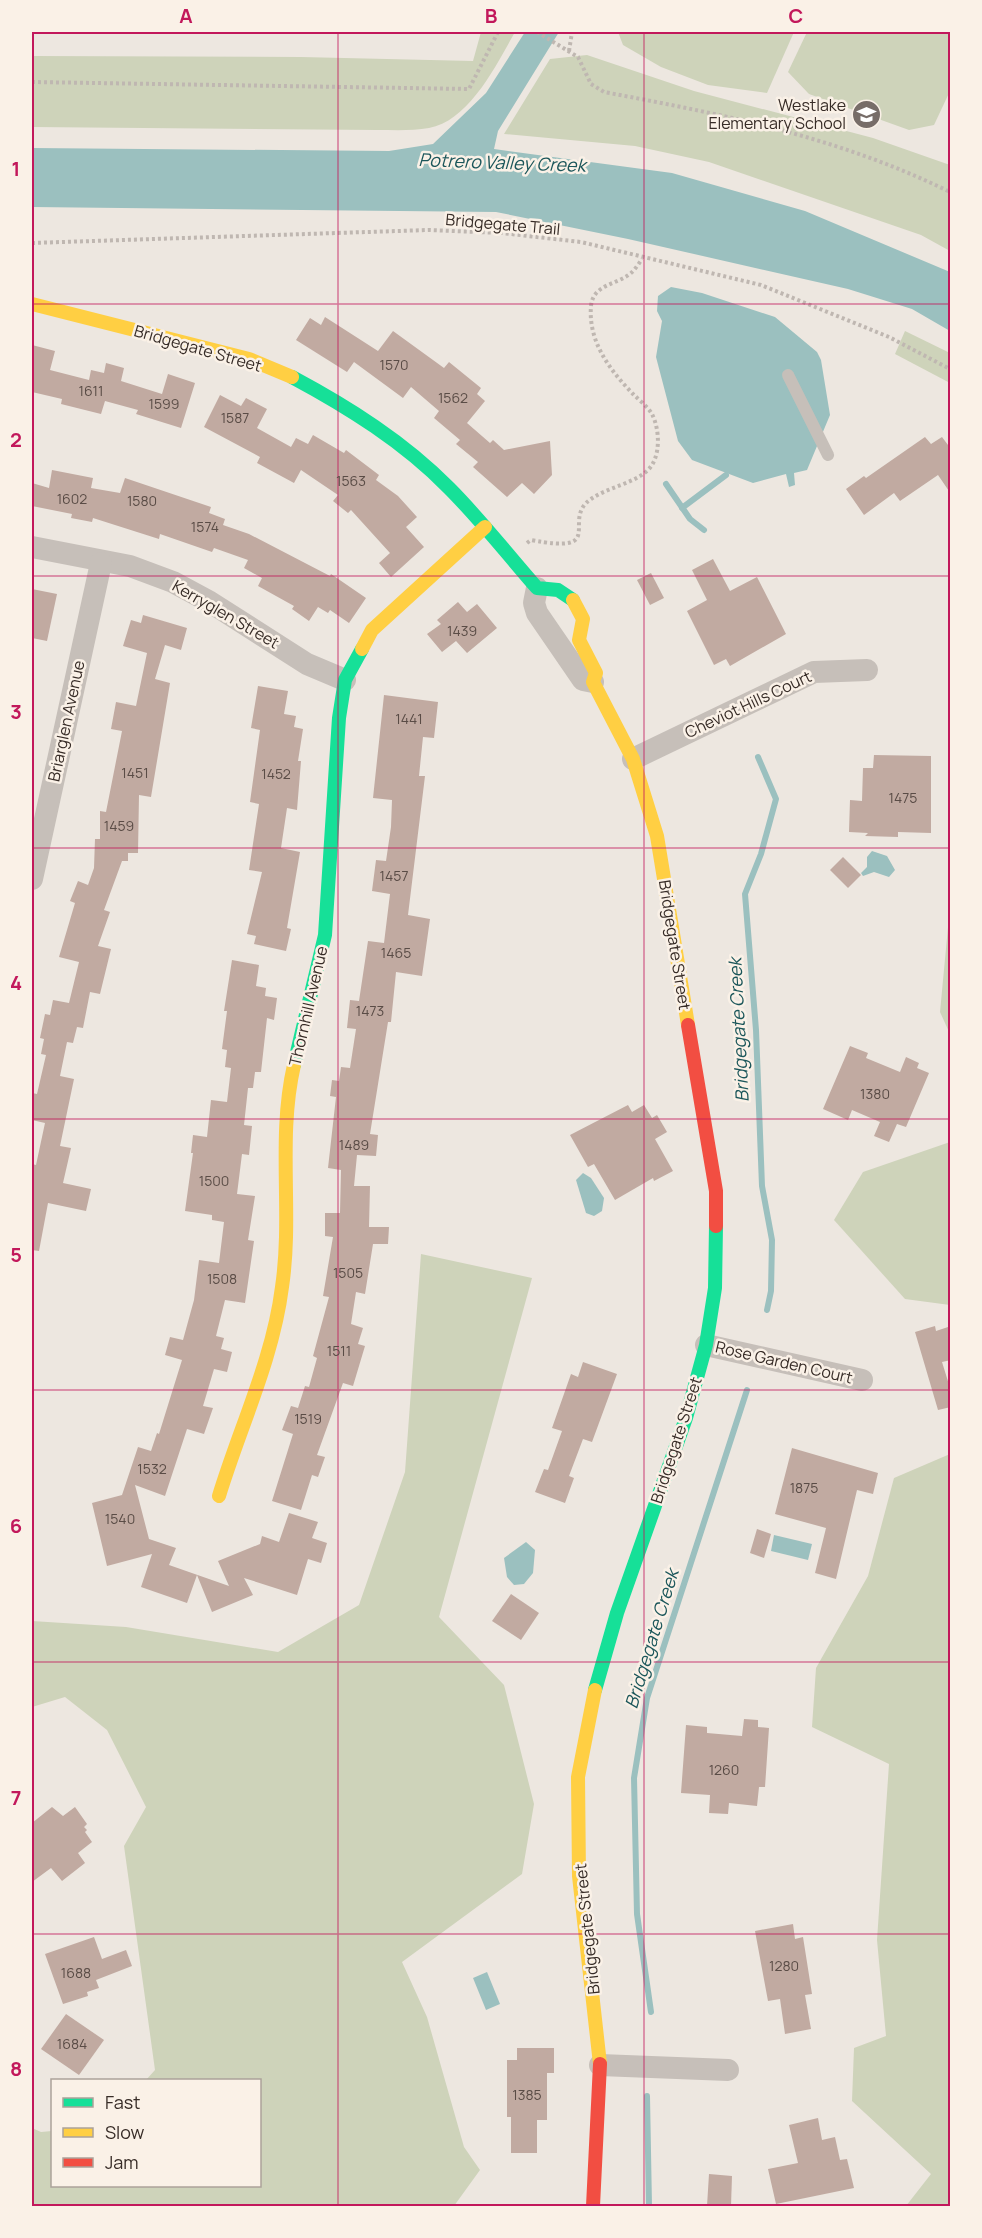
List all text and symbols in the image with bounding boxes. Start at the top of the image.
text: A [179,2,193,29]
text: B [485,2,498,29]
text: C [789,2,803,29]
place label: Westlake Elementary School [708,94,846,134]
school or university icon: Westlake Elementary School [851,98,883,130]
water label: Potrero Valley Creek [418,147,589,177]
text: 1 [12,155,20,182]
street label: Bridgegate Trail [445,208,561,240]
street label: Bridgegate Street [132,319,264,377]
house number: 1570 [379,355,409,374]
house number: 1611 [79,381,103,400]
house number: 1562 [438,388,468,407]
house number: 1599 [149,394,179,413]
house number: 1587 [221,408,249,427]
text: 2 [10,426,22,453]
house number: 1563 [336,471,366,490]
house number: 1602 [57,489,87,508]
house number: 1580 [127,491,157,510]
house number: 1574 [191,517,219,536]
street label: Kerryglen Street [169,575,283,653]
house number: 1439 [447,621,477,640]
street label: Briarglen Avenue [42,658,90,784]
street label: Cheviot Hills Court [681,665,815,743]
text: 3 [10,698,22,725]
house number: 1441 [395,709,423,728]
house number: 1451 [121,763,149,782]
house number: 1452 [261,764,291,783]
house number: 1475 [889,788,917,807]
house number: 1459 [104,816,134,835]
house number: 1457 [380,866,408,885]
street label: Bridgegate Street [654,878,696,1012]
house number: 1465 [381,943,411,962]
street label: Thornhill Avenue [284,944,332,1068]
water label: Bridgegate Creek [722,954,754,1103]
text: 4 [10,969,22,996]
house number: 1473 [356,1001,384,1020]
house number: 1380 [860,1084,890,1103]
house number: 1489 [339,1135,369,1154]
house number: 1500 [199,1171,229,1190]
text: 5 [10,1241,22,1268]
house number: 1505 [333,1263,363,1282]
house number: 1508 [207,1269,237,1288]
street label: Rose Garden Court [713,1336,855,1388]
house number: 1511 [327,1341,351,1360]
street label: Bridgegate Street [645,1374,707,1506]
house number: 1519 [294,1409,322,1428]
house number: 1532 [137,1459,167,1478]
house number: 1875 [790,1478,818,1497]
house number: 1540 [105,1509,135,1528]
text: 6 [10,1512,22,1539]
water label: Bridgegate Creek [618,1563,685,1711]
house number: 1260 [709,1760,739,1779]
text: 7 [11,1784,21,1811]
street label: Bridgegate Street [569,1862,605,1996]
house number: 1280 [769,1956,799,1975]
house number: 1688 [61,1963,91,1982]
house number: 1684 [57,2034,87,2053]
text: 8 [10,2055,22,2082]
legend [51,2079,261,2187]
house number: 1385 [512,2085,542,2104]
text: Fast [105,2090,140,2114]
text: Slow [105,2120,145,2144]
text: Jam [105,2150,139,2174]

